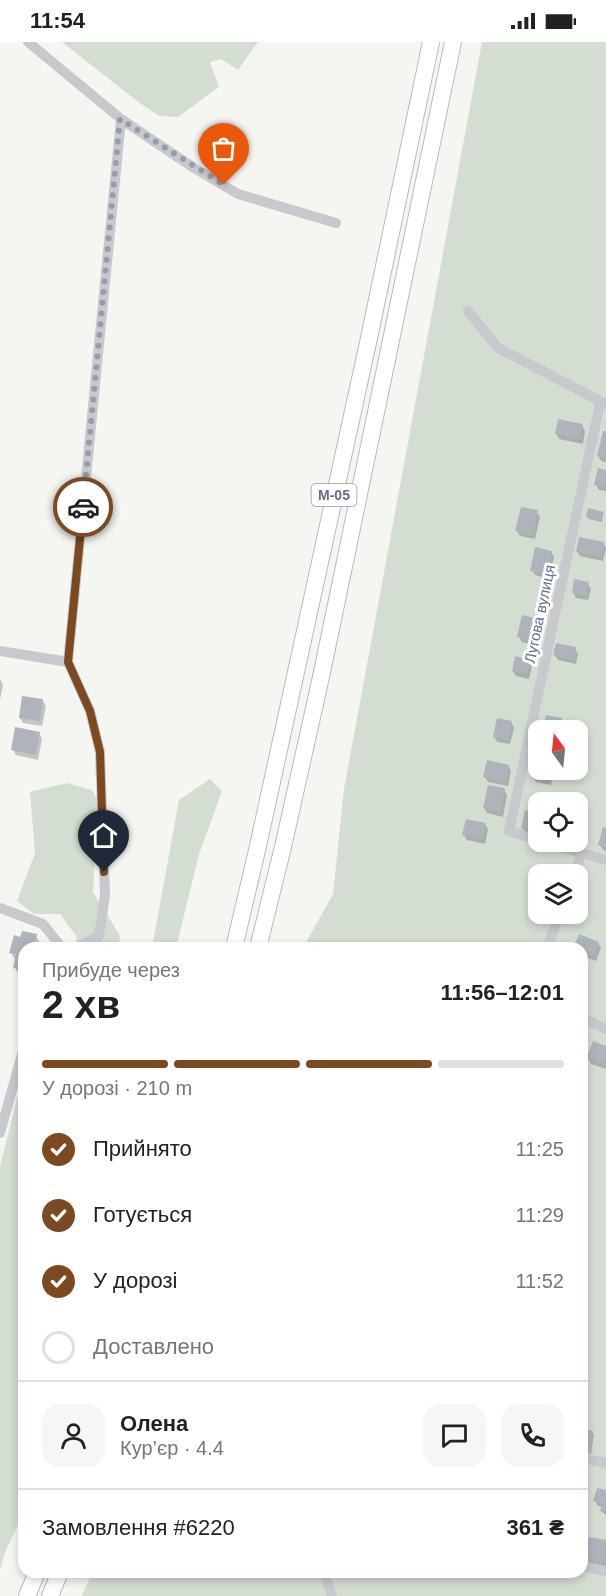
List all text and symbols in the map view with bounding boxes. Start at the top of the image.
text: 11:54 [30,8,85,33]
pin [198,123,249,185]
icon: bag [207,132,240,165]
courier [53,477,113,537]
road number: М-05 [312,484,356,506]
icon: car [67,491,100,524]
street label: Лугова вулиця [521,563,558,665]
north arrow [528,720,588,780]
map controls [528,720,588,924]
button: locate [528,792,588,852]
pin [78,810,129,872]
icon: home [87,819,120,852]
button: layers [528,864,588,924]
text: Прибуде через [42,959,180,981]
text: 11:56–12:01 [440,980,564,1005]
text: 2 хв [42,983,120,1026]
text: У дорозі · 210 m [42,1077,192,1099]
icon: check [42,1133,75,1166]
text: Прийнято [93,1136,192,1161]
text: 11:25 [515,1138,564,1160]
icon: check [42,1199,75,1232]
text: Готується [93,1202,192,1227]
text: 11:29 [515,1204,564,1226]
icon: check [42,1265,75,1298]
text: У дорозі [93,1268,177,1293]
text: 11:52 [515,1270,564,1292]
text: Доставлено [93,1334,214,1359]
button: person [42,1404,105,1467]
button: chat [423,1404,486,1467]
button: phone [501,1404,564,1467]
text: Олена [120,1411,188,1436]
text: Кур’єр · 4.4 [120,1437,224,1459]
text: Замовлення #6220 [42,1515,235,1540]
text: 361 ₴ [507,1515,564,1540]

